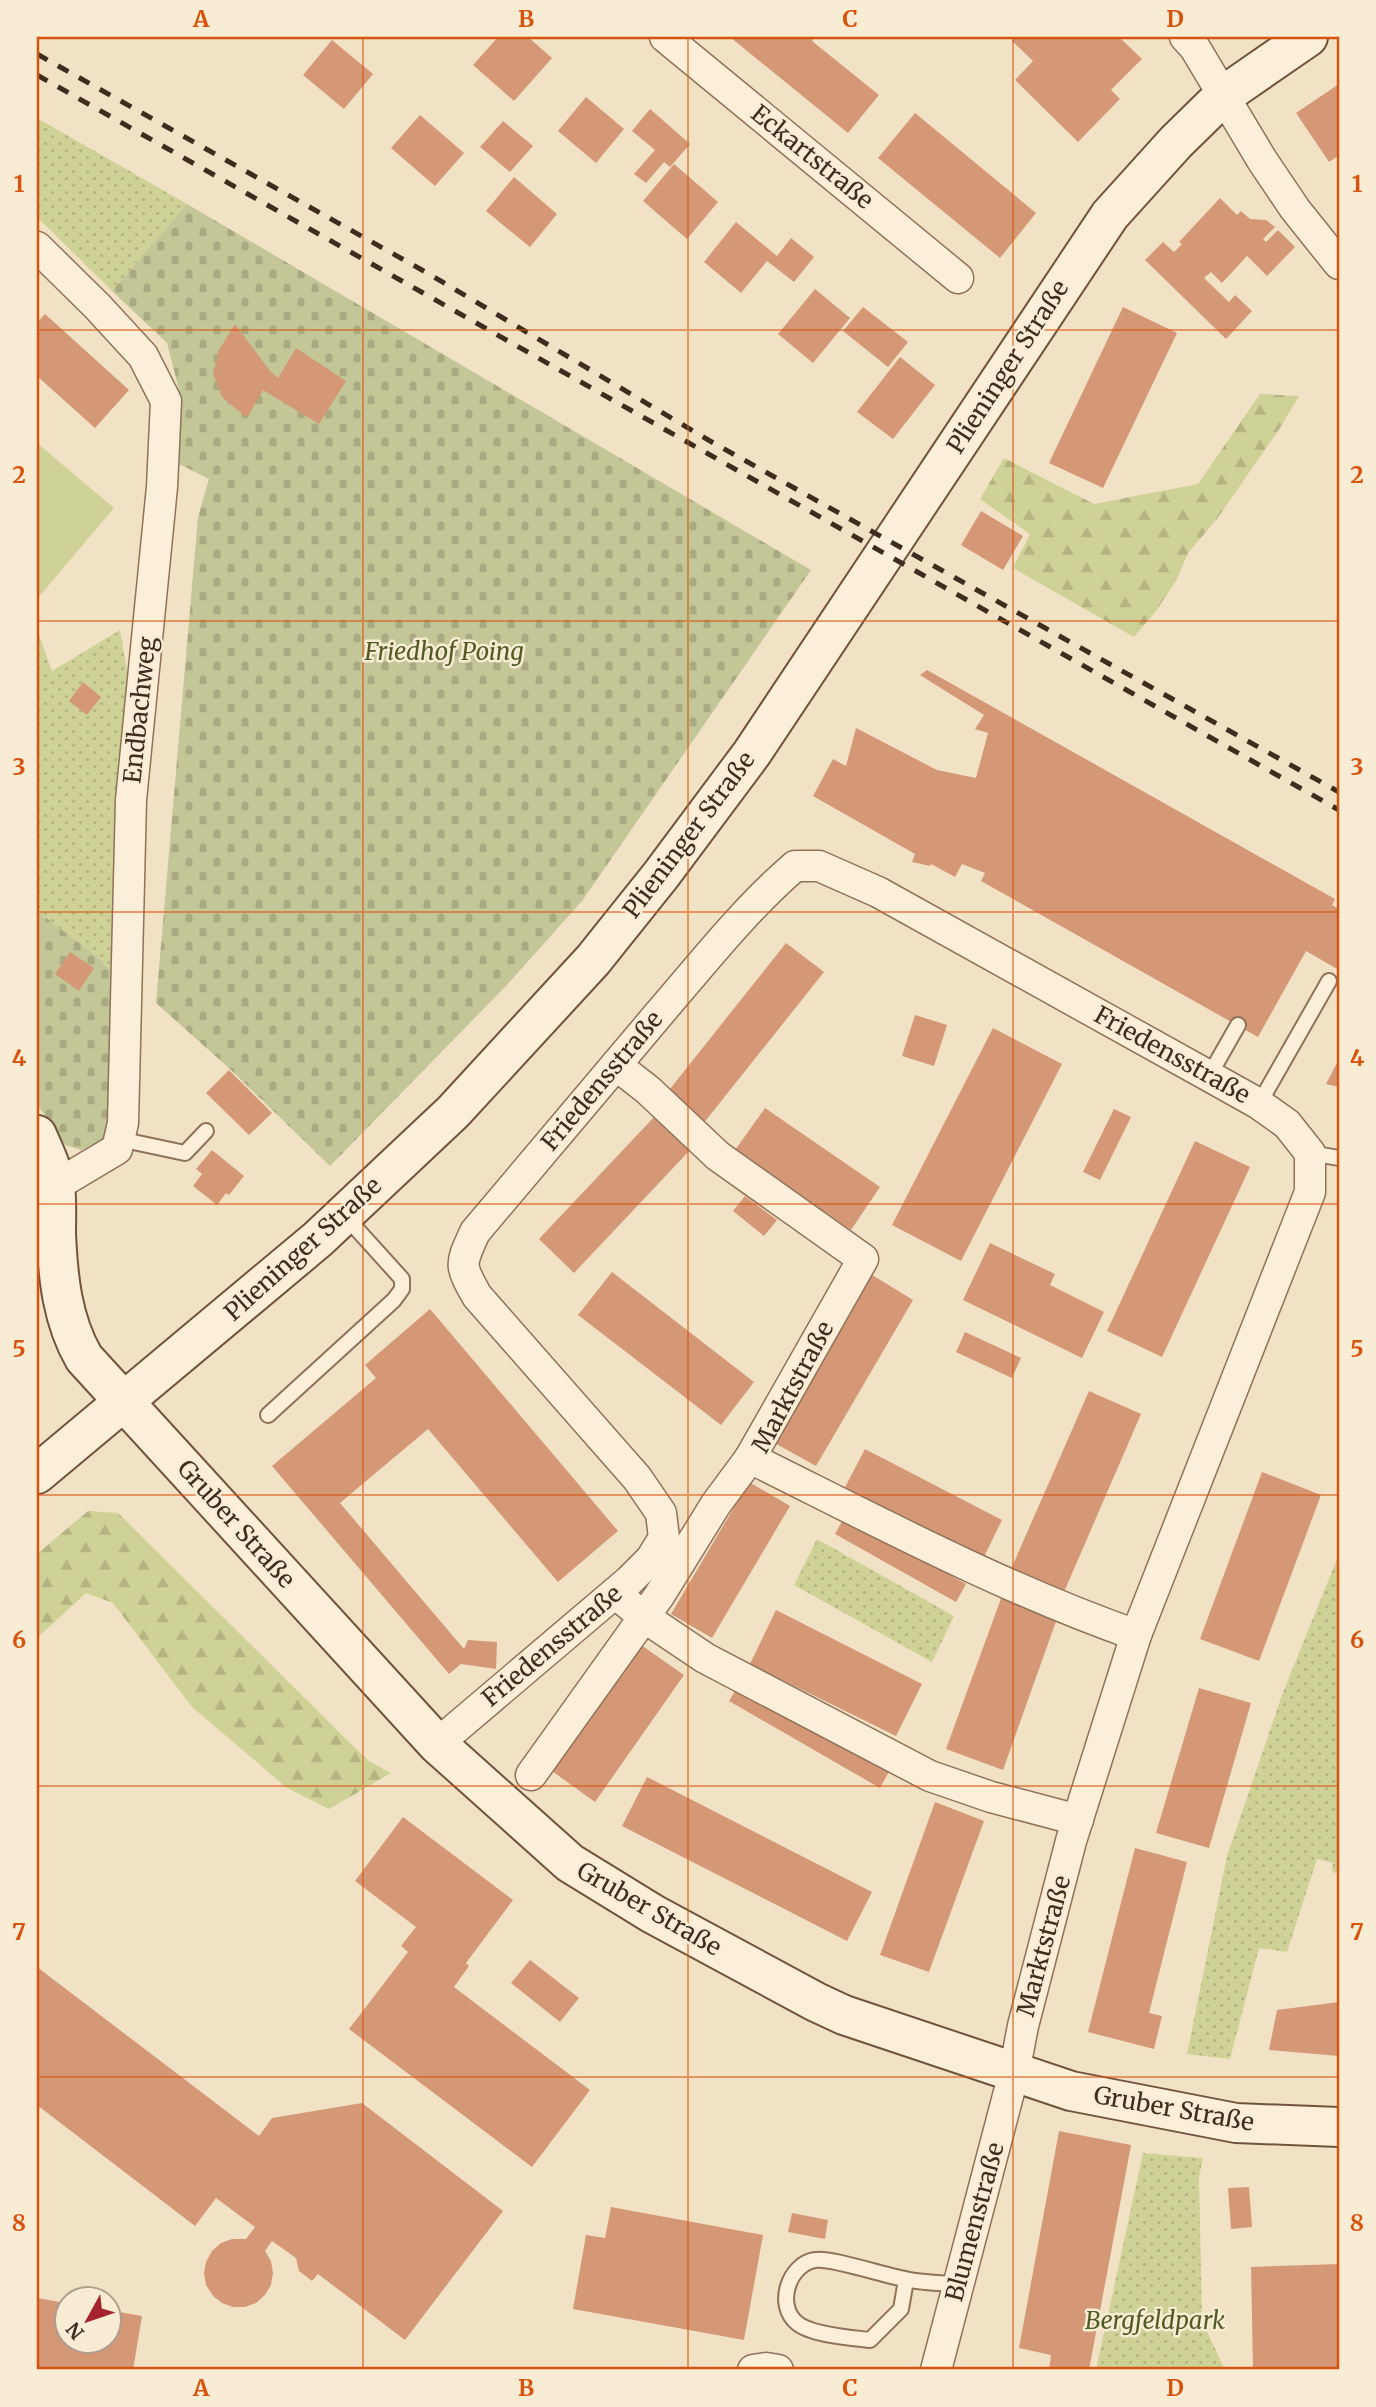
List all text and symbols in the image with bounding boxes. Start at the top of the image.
text: A [192,4,210,33]
text: B [518,4,534,33]
text: C [842,4,858,33]
text: D [1166,4,1184,33]
street label: Eckartstraße [745,98,880,215]
text: 1 [14,169,25,198]
text: 1 [1352,169,1363,198]
street label: Plieninger Straße [940,274,1075,459]
text: 2 [12,460,26,489]
text: 2 [1350,460,1364,489]
street label: Endbachweg [116,634,163,785]
park label: Friedhof Poing [363,636,524,667]
street label: Plieninger Straße [616,745,761,924]
text: 3 [12,752,26,781]
text: 3 [1350,752,1364,781]
street label: Friedensstraße [1089,999,1256,1110]
street label: Friedensstraße [534,1004,669,1157]
text: 4 [12,1043,27,1072]
text: 4 [1350,1043,1365,1072]
street label: Plieninger Straße [218,1170,388,1327]
street label: Marktstraße [745,1316,840,1458]
text: 5 [12,1334,26,1363]
text: 5 [1350,1334,1364,1363]
street label: Gruber Straße [171,1453,302,1594]
street label: Friedensstraße [475,1578,628,1713]
text: 6 [12,1625,26,1654]
text: 6 [1350,1625,1364,1654]
street label: Gruber Straße [571,1855,727,1962]
street label: Marktstraße [1010,1872,1077,2020]
text: 7 [12,1917,26,1946]
text: 7 [1350,1917,1364,1946]
street label: Gruber Straße [1092,2079,1257,2138]
street label: Blumenstraße [938,2139,1011,2305]
text: 8 [12,2208,26,2237]
text: 8 [1350,2208,1364,2237]
north arrow [52,2284,122,2354]
park label: Bergfeldpark [1085,2305,1225,2336]
text: N [61,2317,89,2344]
text: A [192,2373,210,2402]
text: B [518,2373,534,2402]
text: C [842,2373,858,2402]
text: D [1166,2373,1184,2402]

